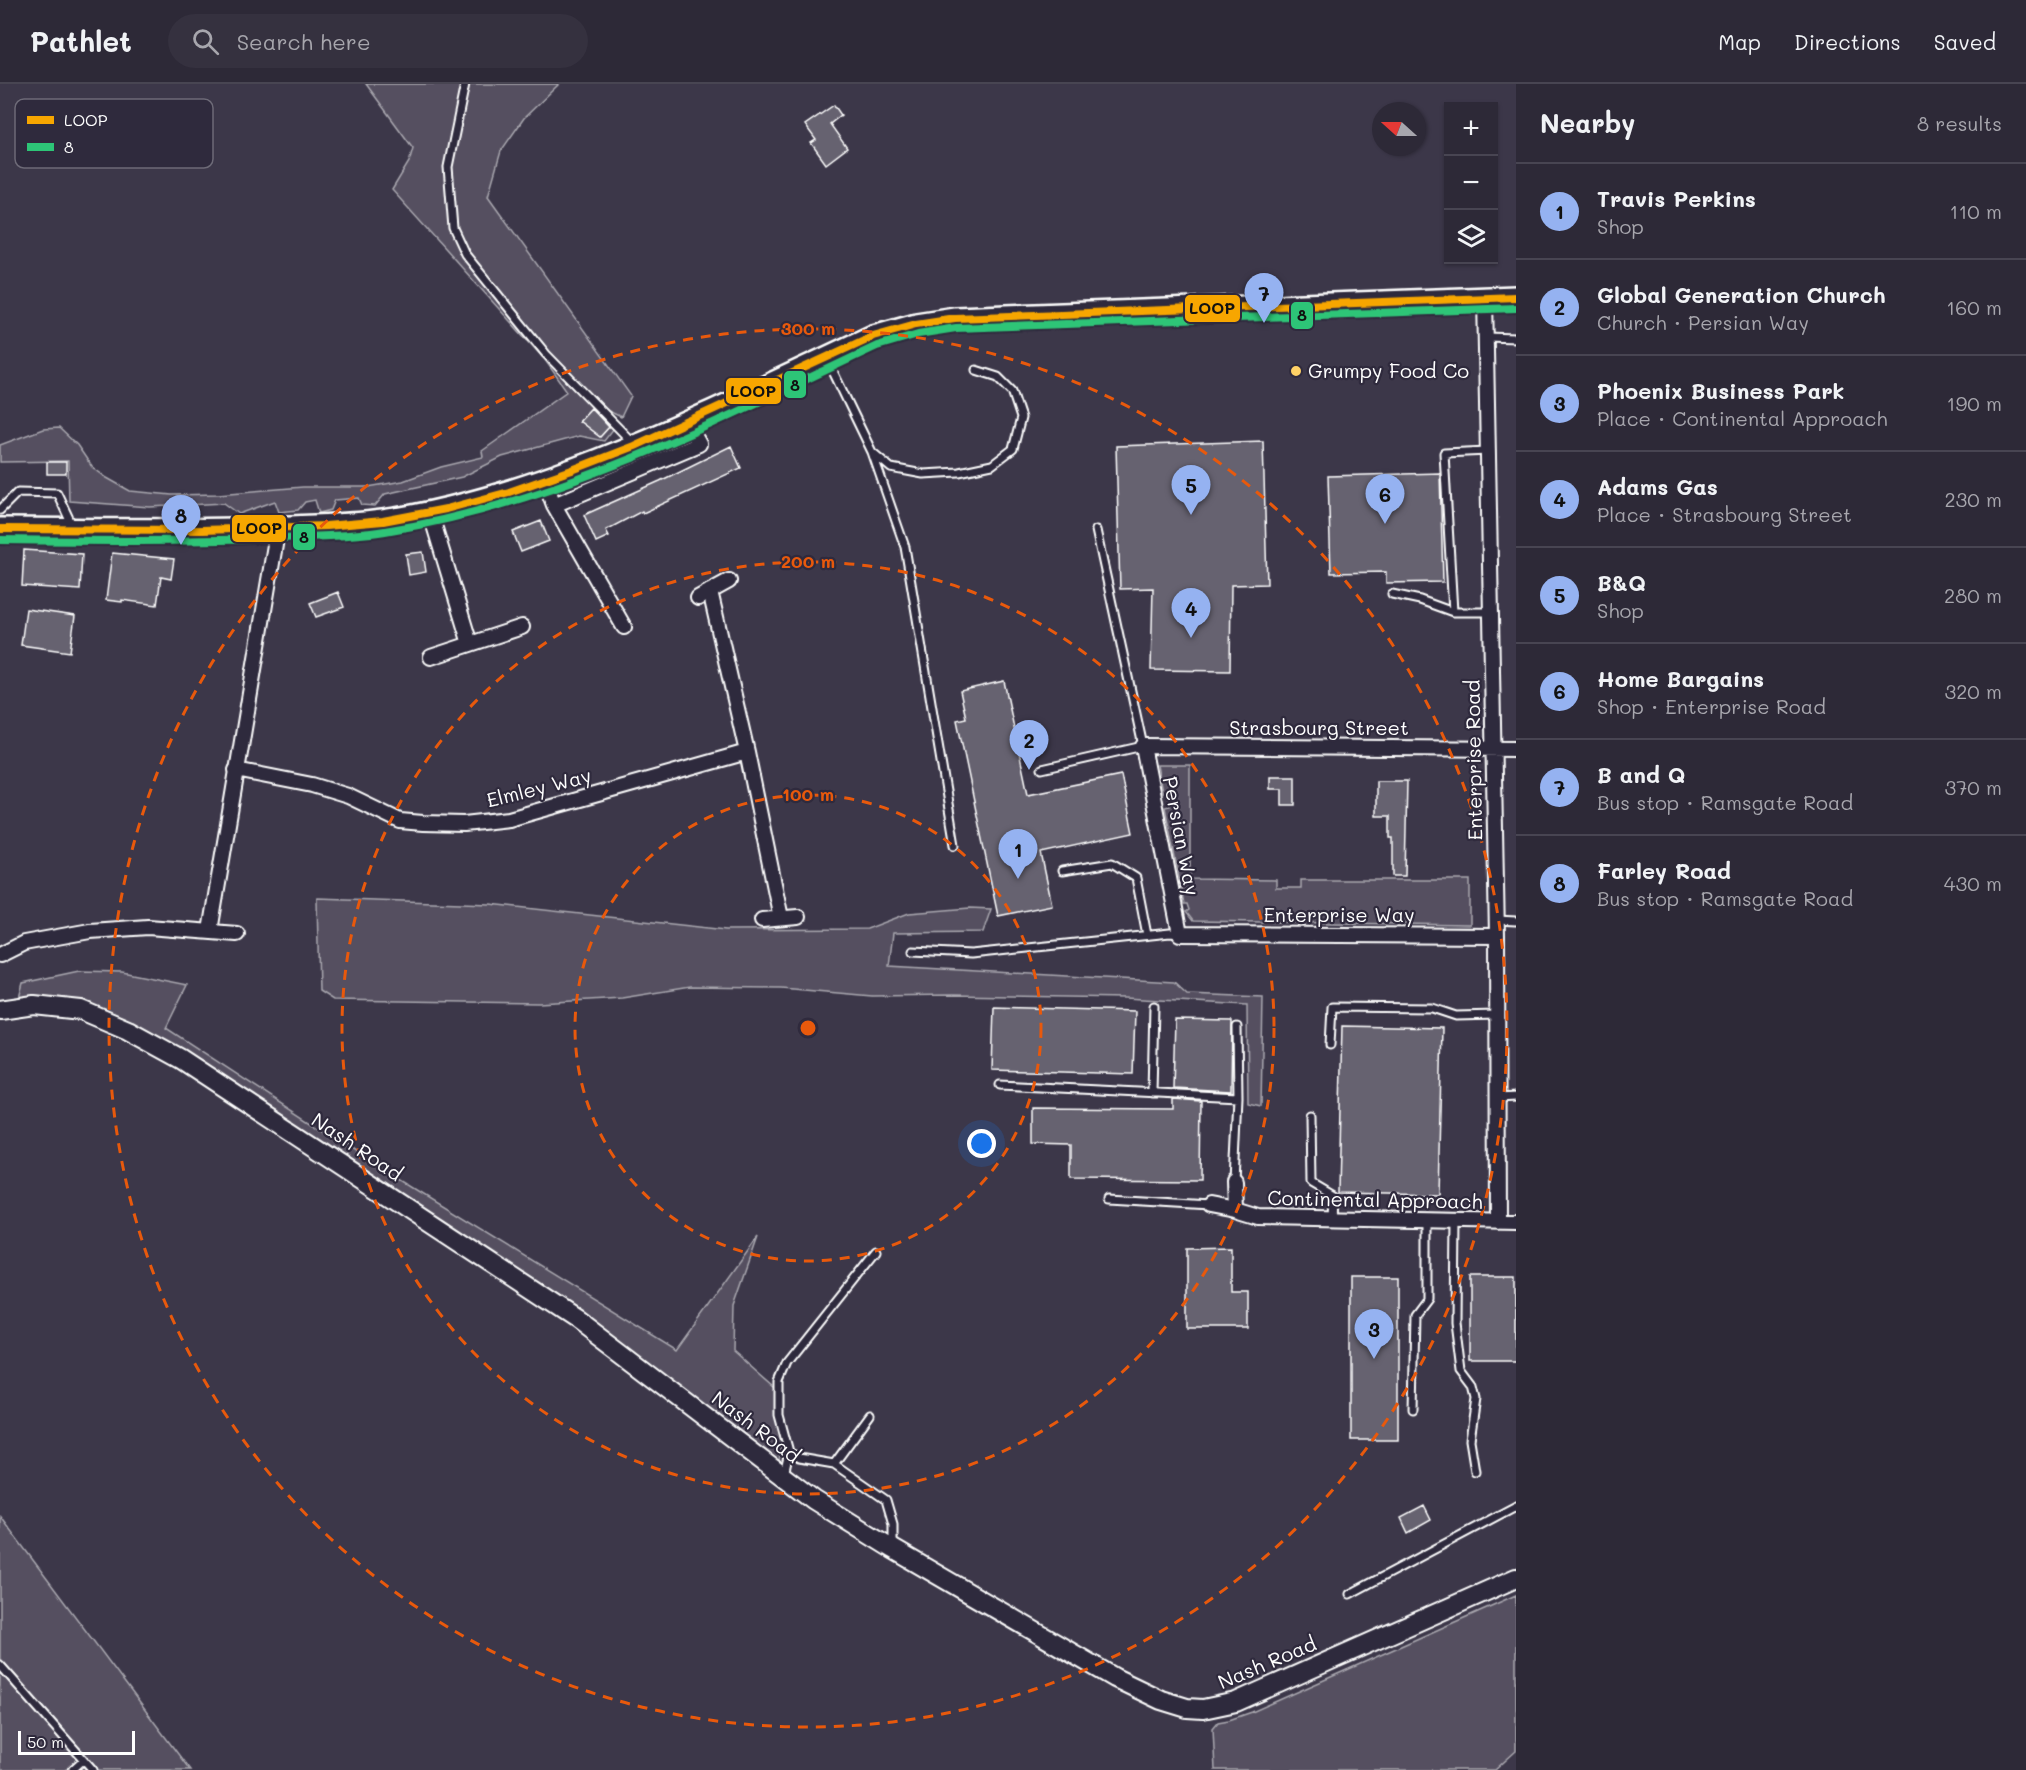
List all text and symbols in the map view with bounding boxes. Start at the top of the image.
search box [168,14,588,68]
text: Pathlet [30,23,132,59]
icon: search [189,25,222,58]
text: Search here [237,27,371,56]
text: Map [1718,28,1761,55]
text: Directions [1794,28,1901,55]
text: Saved [1934,28,1996,55]
legend [15,99,213,168]
north arrow [1372,102,1426,156]
map controls [1444,102,1498,264]
button: + [1444,102,1498,156]
text: Nearby [1540,106,1635,140]
text: LOOP [64,109,108,130]
text: 8 results [1917,110,2002,136]
text: 8 [64,136,74,157]
button: − [1444,156,1498,210]
text: Travis Perkins [1597,184,1756,213]
text: 1 [1555,198,1564,224]
text: 110 m [1949,198,2002,224]
button: layers [1444,210,1498,264]
text: Shop [1597,213,1644,239]
pin: 7 [1244,274,1284,323]
text: Global Generation Church [1597,280,1886,309]
line badge: LOOP [1184,294,1241,323]
text: 2 [1554,294,1565,320]
text: 160 m [1946,294,2002,320]
text: LOOP [1189,297,1235,318]
line badge: 8 [1290,301,1314,330]
text: 8 [1297,304,1307,325]
text: Church · Persian Way [1597,309,1809,335]
text: 300 m [781,316,835,340]
place label: Grumpy Food Co [1308,357,1469,383]
marker: Grumpy Food Co [1289,364,1303,378]
line badge: 8 [783,370,807,399]
text: 8 [790,374,800,395]
text: Phoenix Business Park [1597,376,1844,405]
line badge: LOOP [725,377,782,405]
text: LOOP [730,380,776,401]
text: 3 [1554,390,1566,416]
text: 190 m [1947,390,2002,416]
text: Place · Continental Approach [1597,405,1888,431]
pin: 5 [1172,466,1210,515]
text: Adams Gas [1597,472,1718,501]
pin: 6 [1366,474,1404,524]
text: 4 [1553,486,1566,512]
text: 230 m [1944,486,2002,512]
pin: 8 [162,496,201,545]
text: Place · Strasbourg Street [1597,501,1852,527]
line badge: LOOP [231,514,287,543]
text: LOOP [236,517,282,538]
line badge: 8 [292,523,316,551]
text: 8 [299,526,309,547]
text: 200 m [781,549,835,573]
text: B&Q [1597,568,1646,597]
text: 5 [1554,582,1565,608]
text: 280 m [1944,582,2002,608]
pin: 4 [1172,588,1210,638]
text: Shop [1597,597,1644,623]
text: Home Bargains [1597,664,1764,693]
text: 6 [1553,678,1566,704]
text: 320 m [1944,678,2002,704]
street label: Enterprise Road [1459,680,1487,841]
text: Shop · Enterprise Road [1597,693,1826,719]
street label: Strasbourg Street [1229,714,1409,740]
pin: 2 [1010,720,1048,770]
text: B and Q [1597,760,1685,789]
street label: Elmley Way [484,761,594,813]
street label: Persian Way [1158,774,1206,898]
text: 7 [1554,774,1565,800]
text: 370 m [1944,774,2002,800]
text: 100 m [782,782,834,806]
text: Bus stop · Ramsgate Road [1597,789,1853,815]
pin: 1 [998,830,1038,879]
text: Farley Road [1597,856,1731,885]
text: 8 [1553,870,1566,896]
text: 430 m [1944,870,2002,896]
text: Bus stop · Ramsgate Road [1597,885,1853,911]
street label: Enterprise Way [1263,901,1415,927]
centre of rings [798,1018,818,1038]
street label: Nash Road [307,1106,408,1186]
your location [967,1129,996,1158]
street label: Continental Approach [1267,1184,1483,1214]
pin: 3 [1354,1310,1394,1359]
street label: Nash Road [707,1384,806,1468]
street label: Nash Road [1213,1630,1320,1694]
scale bar [18,1728,135,1756]
text: 50 m [27,1731,64,1752]

